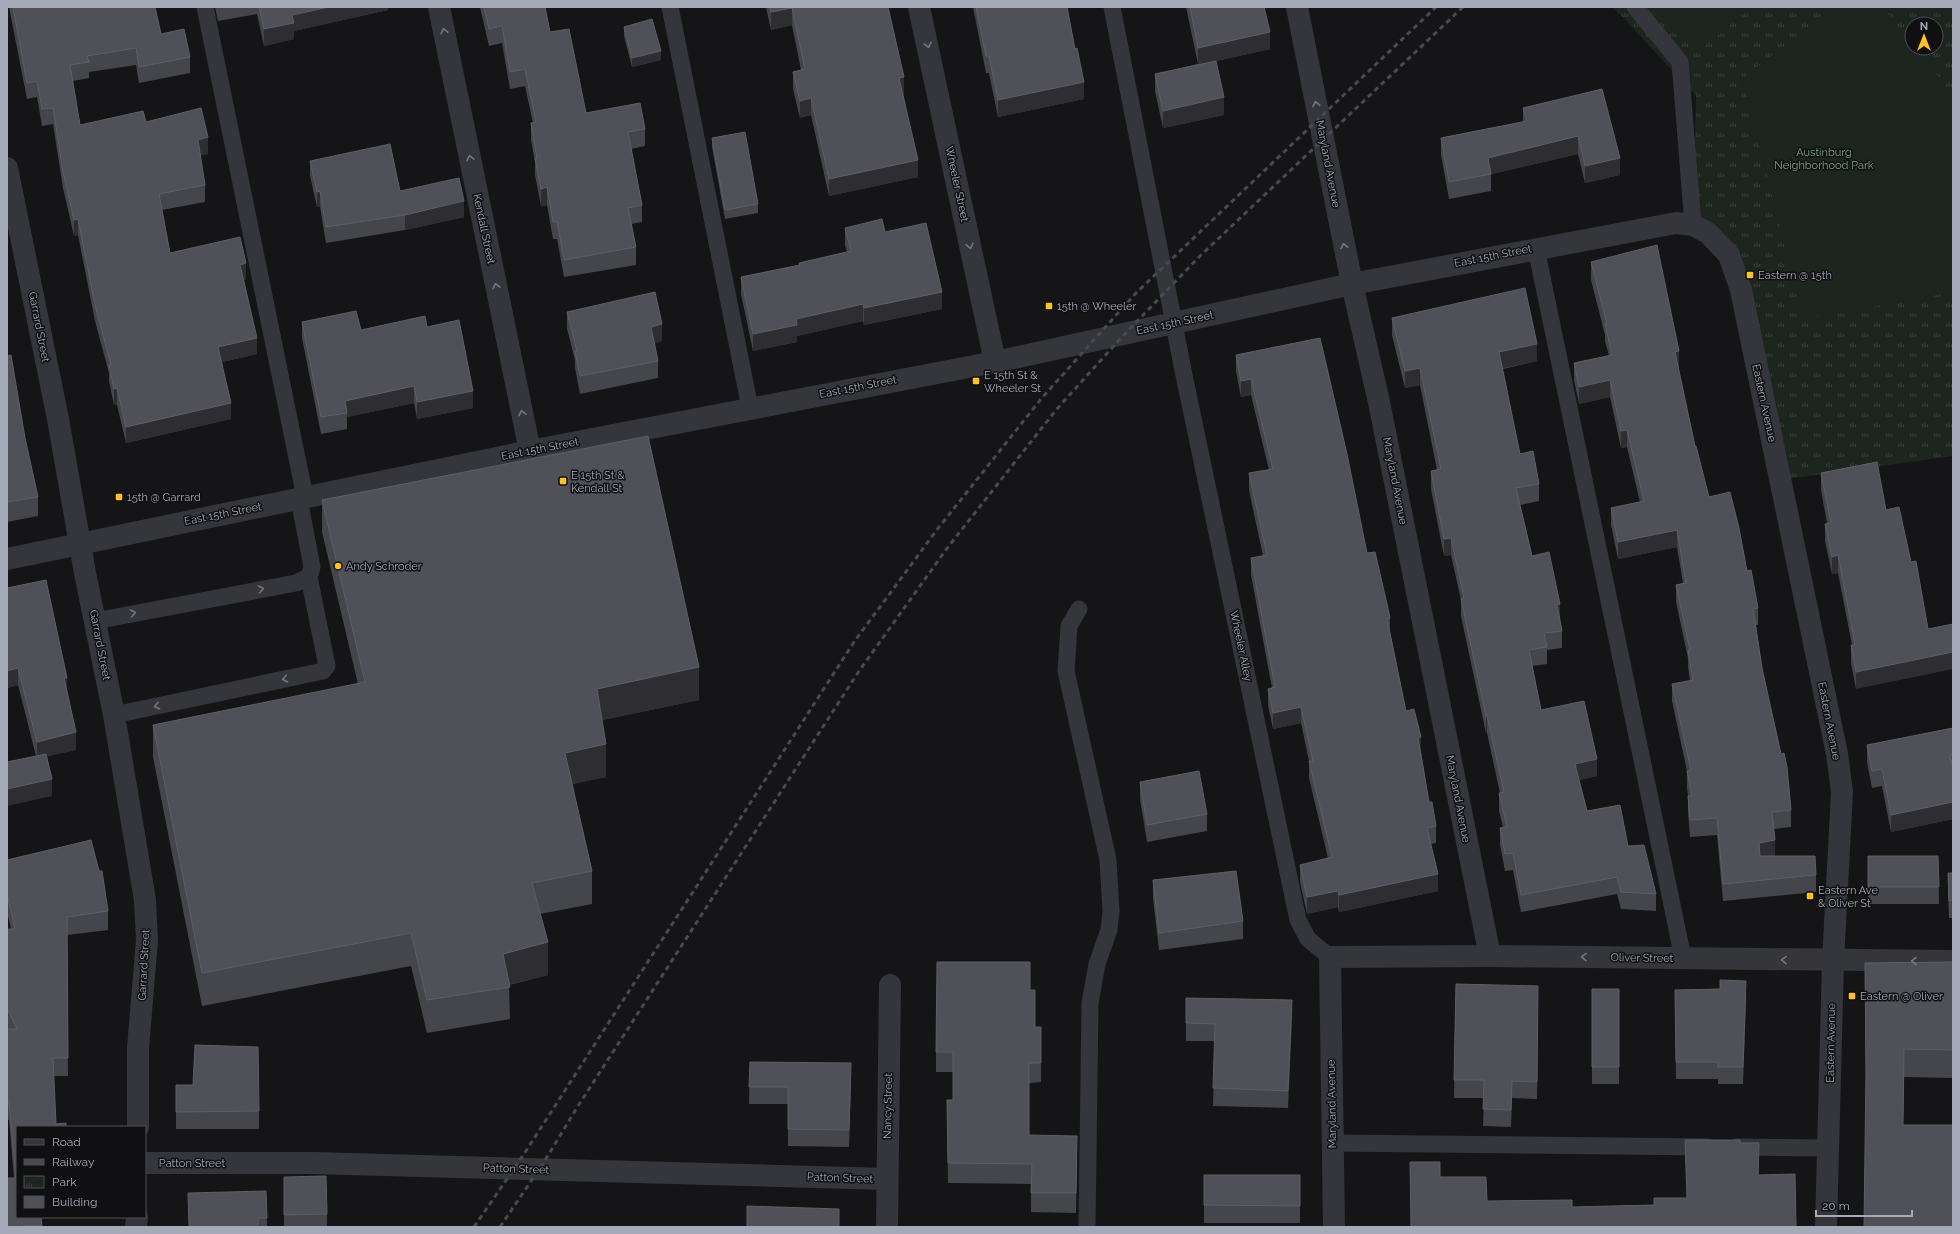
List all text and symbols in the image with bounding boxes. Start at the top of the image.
north arrow [1904,16,1944,56]
text: N [1920,20,1928,33]
one-way arrow [440,28,448,34]
one-way arrow [923,42,931,48]
one-way arrow [1312,101,1321,107]
street label: Maryland Avenue [1313,119,1343,209]
street label: Wheeler Street [943,145,971,223]
park label: Austinburg Neighborhood Park [1774,146,1874,172]
one-way arrow [466,155,474,162]
street label: Kendall Street [470,193,498,266]
one-way arrow [1340,242,1349,249]
street label: East 15th Street [1453,242,1533,270]
one-way arrow [966,243,974,249]
place label: Eastern @ 15th [1758,269,1832,282]
marker: Eastern @ 15th [1745,270,1755,280]
one-way arrow [492,283,500,289]
street label: Garrard Street [26,291,52,364]
place label: 15th @ Wheeler [1057,300,1137,313]
marker: 15th @ Wheeler [1044,301,1054,311]
street label: East 15th Street [1135,308,1215,338]
street label: Eastern Avenue [1749,363,1779,444]
place label: E 15th St & Wheeler St [984,369,1041,395]
street label: East 15th Street [818,373,898,401]
marker: E 15th St & Wheeler St [971,376,981,386]
one-way arrow [518,410,526,416]
street label: East 15th Street [500,435,580,463]
street label: Maryland Avenue [1380,436,1410,526]
place label: E 15th St & Kendall St [571,469,625,495]
marker: E 15th St & Kendall St [558,476,568,486]
place label: 15th @ Garrard [127,491,201,504]
marker: 15th @ Garrard [114,492,124,502]
street label: East 15th Street [183,500,263,528]
place label: Andy Schroder [346,560,422,573]
marker: Andy Schroder [333,561,343,571]
one-way arrow [258,586,264,594]
street label: Garrard Street [87,609,113,682]
street label: Wheeler Alley [1227,609,1255,683]
one-way arrow [130,610,136,618]
one-way arrow [281,674,288,682]
street label: Eastern Avenue [1815,681,1843,762]
one-way arrow [154,701,161,709]
street label: Maryland Avenue [1443,754,1473,844]
place label: Eastern Ave & Oliver St [1818,884,1878,910]
marker: Eastern Ave & Oliver St [1805,891,1815,901]
street label: Garrard Street [136,929,152,1001]
street label: Oliver Street [1611,951,1674,965]
one-way arrow [1581,953,1587,961]
one-way arrow [1781,956,1787,964]
one-way arrow [1911,957,1917,965]
place label: Eastern @ Oliver [1860,990,1943,1003]
marker: Eastern @ Oliver [1847,991,1857,1001]
street label: Eastern Avenue [1824,1003,1838,1083]
street label: Maryland Avenue [1325,1059,1339,1148]
street label: Nancy Street [881,1073,895,1139]
legend [16,1126,146,1218]
text: Road [52,1135,81,1149]
text: Railway [52,1155,95,1169]
street label: Patton Street [159,1157,225,1170]
street label: Patton Street [483,1161,550,1177]
street label: Patton Street [807,1170,874,1186]
text: Park [52,1175,77,1189]
scale bar [1816,1192,1912,1218]
text: Building [52,1195,98,1209]
text: 20 m [1822,1199,1850,1213]

